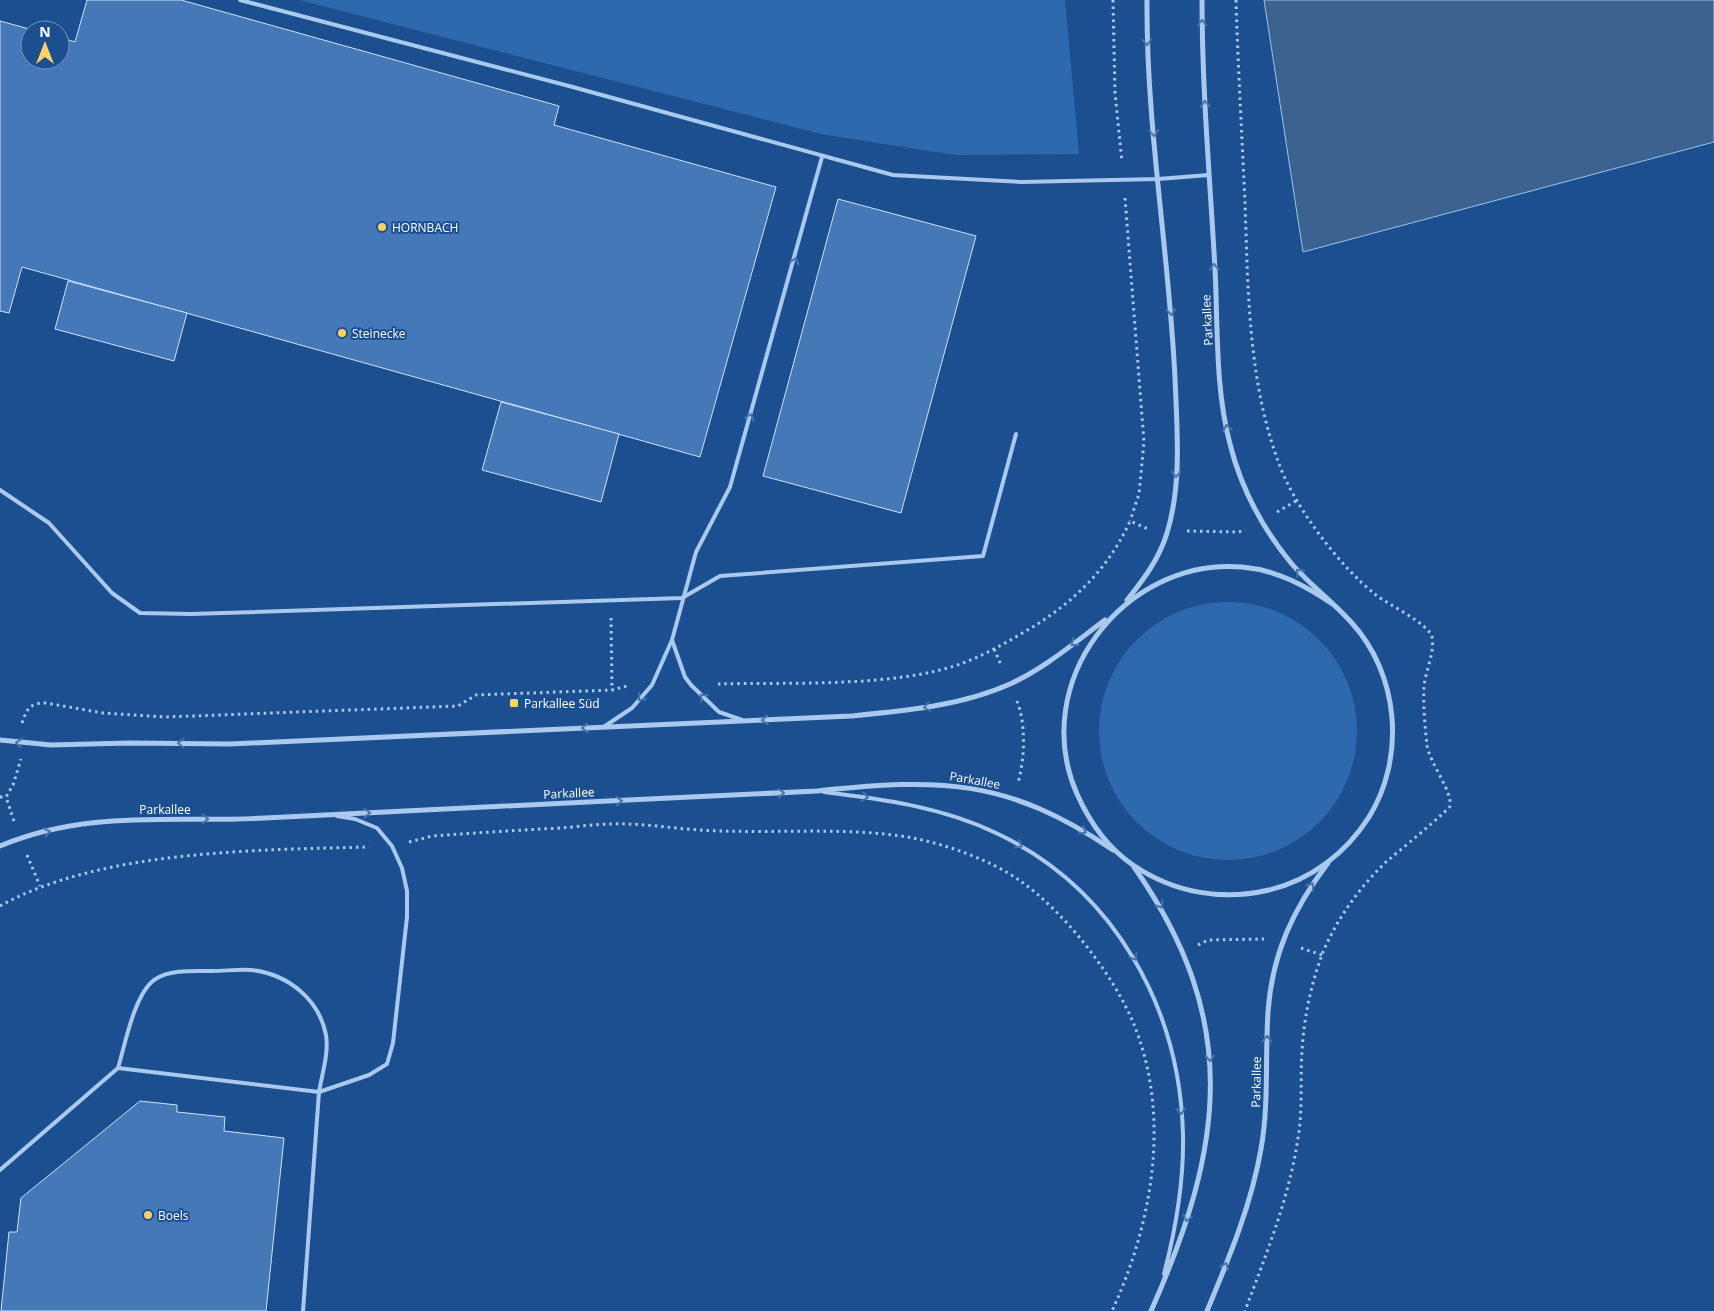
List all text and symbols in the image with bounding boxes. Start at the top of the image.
one-way arrow [1197,19,1207,27]
north arrow [20,20,70,70]
text: N [39,22,51,41]
one-way arrow [1142,38,1153,46]
one-way arrow [1199,100,1210,108]
one-way arrow [1148,129,1159,137]
place label: HORNBACH [392,219,458,236]
marker: HORNBACH [376,221,388,233]
one-way arrow [789,257,799,265]
one-way arrow [1209,262,1220,270]
street label: Parkallee [1197,294,1217,346]
one-way arrow [1165,308,1176,316]
place label: Steinecke [352,325,406,342]
marker: Steinecke [336,327,348,339]
one-way arrow [744,413,754,421]
one-way arrow [1222,424,1232,433]
one-way arrow [1171,471,1182,479]
one-way arrow [1296,568,1305,577]
one-way arrow [1071,638,1080,646]
one-way arrow [638,692,647,701]
one-way arrow [700,694,709,703]
place label: Parkallee Süd [524,695,600,712]
marker: Parkallee Süd [508,697,520,709]
one-way arrow [922,701,931,711]
one-way arrow [761,714,769,725]
one-way arrow [581,722,589,733]
one-way arrow [14,738,22,749]
one-way arrow [177,738,184,748]
street label: Parkallee [948,767,1002,793]
street label: Parkallee [543,783,595,803]
one-way arrow [777,787,785,798]
one-way arrow [861,792,869,802]
one-way arrow [615,795,623,806]
street label: Parkallee [139,801,191,818]
one-way arrow [364,807,372,818]
one-way arrow [202,814,210,824]
one-way arrow [1078,825,1087,834]
one-way arrow [42,827,51,838]
one-way arrow [1014,839,1023,849]
one-way arrow [1305,882,1314,892]
one-way arrow [1154,900,1163,909]
one-way arrow [1127,952,1137,961]
one-way arrow [1262,1035,1272,1043]
one-way arrow [1205,1055,1216,1063]
street label: Parkallee [1247,1056,1265,1108]
one-way arrow [1176,1108,1187,1116]
place label: Boels [158,1207,189,1224]
marker: Boels [142,1209,154,1221]
one-way arrow [1182,1213,1192,1221]
one-way arrow [1219,1262,1230,1271]

